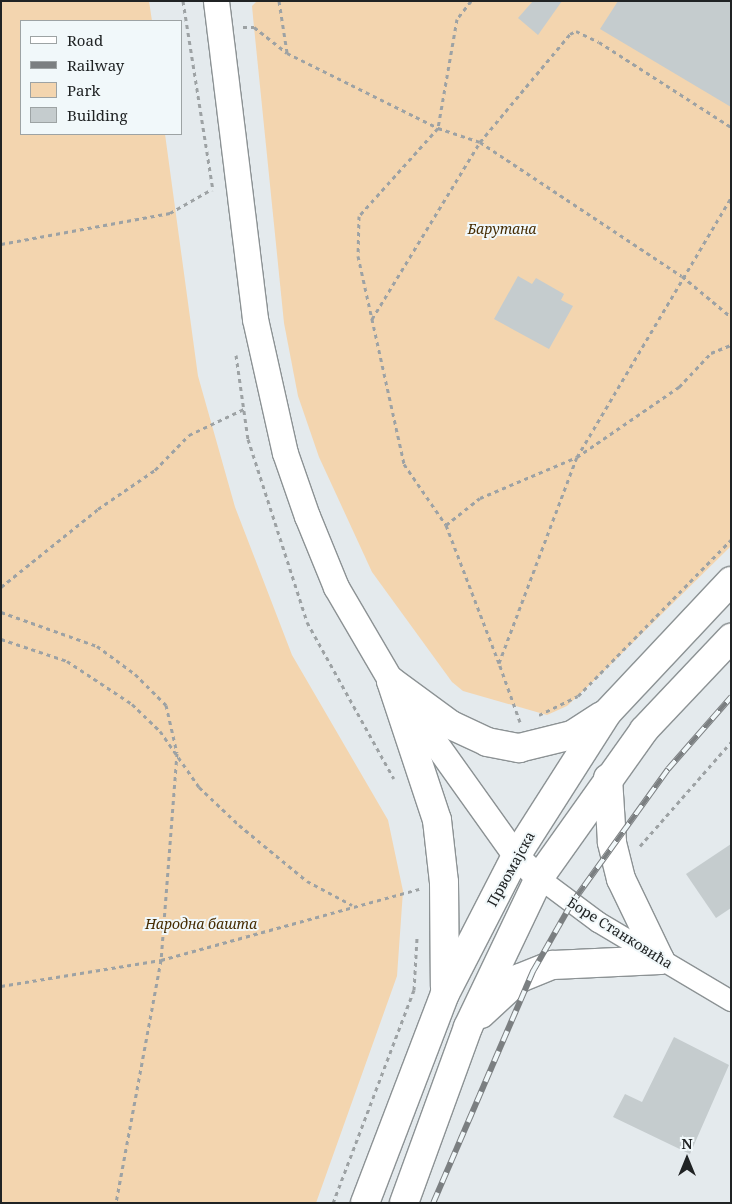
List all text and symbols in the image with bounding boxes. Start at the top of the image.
legend [20,20,182,135]
text: Road [67,30,103,50]
text: Railway [67,55,124,75]
text: Park [67,80,100,100]
text: Building [67,105,128,125]
park label: Барутана [467,221,537,237]
street label: Првомајска [484,829,538,909]
street label: Боре Станковића [564,894,676,972]
park label: Народна башта [145,916,257,932]
north arrow [662,1134,712,1184]
text: N [681,1134,693,1153]

